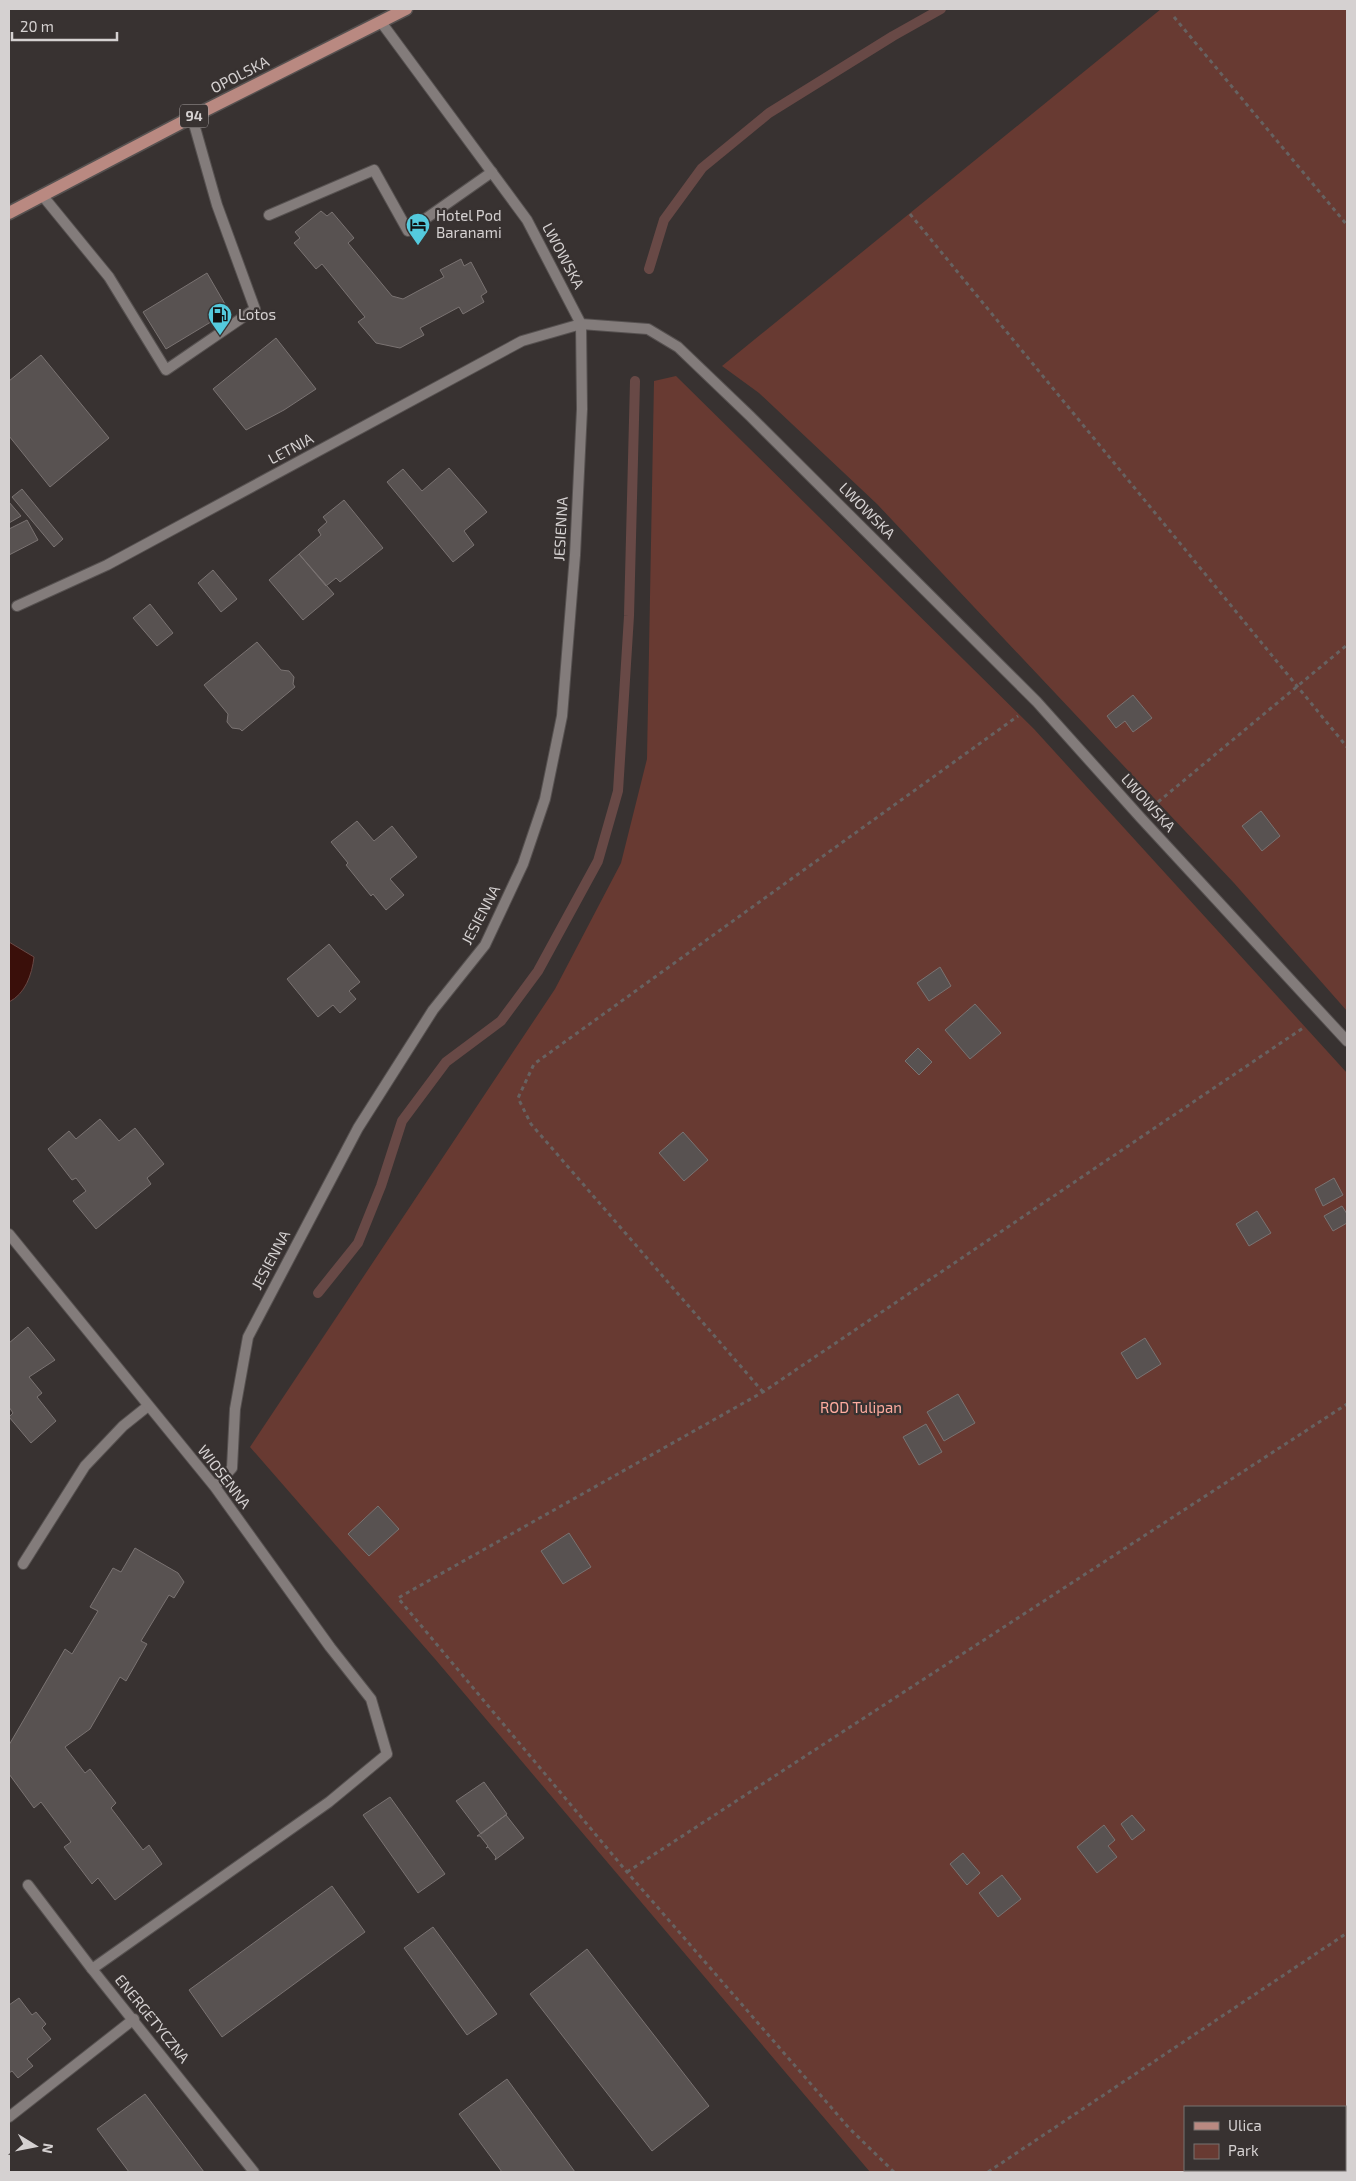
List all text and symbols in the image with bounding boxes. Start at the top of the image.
scale bar [12,10,118,42]
text: 20 m [20,17,54,35]
street label: OPOLSKA [207,51,272,96]
road number: 94 [180,104,208,128]
place label: Hotel Pod Baranami [436,206,502,241]
hotel icon: Hotel Pod Baranami [405,212,431,246]
street label: LWOWSKA [539,219,589,292]
fuel station icon: Lotos [207,302,233,336]
place label: Lotos [238,305,276,323]
street label: LETNIA [265,428,317,467]
street label: LWOWSKA [836,478,900,543]
street label: JESIENNA [549,495,571,562]
street label: LWOWSKA [1118,770,1180,836]
street label: JESIENNA [457,881,504,947]
street label: JESIENNA [247,1226,294,1292]
park label: ROD Tulipan [820,1398,902,1416]
street label: WIOSENNA [194,1441,256,1512]
street label: ENERGETYCZNA [112,1971,194,2067]
legend [1184,2106,1346,2171]
text: Ulica [1228,2116,1262,2134]
north arrow [10,2121,60,2171]
text: Park [1228,2141,1259,2159]
text: N [39,2142,58,2155]

